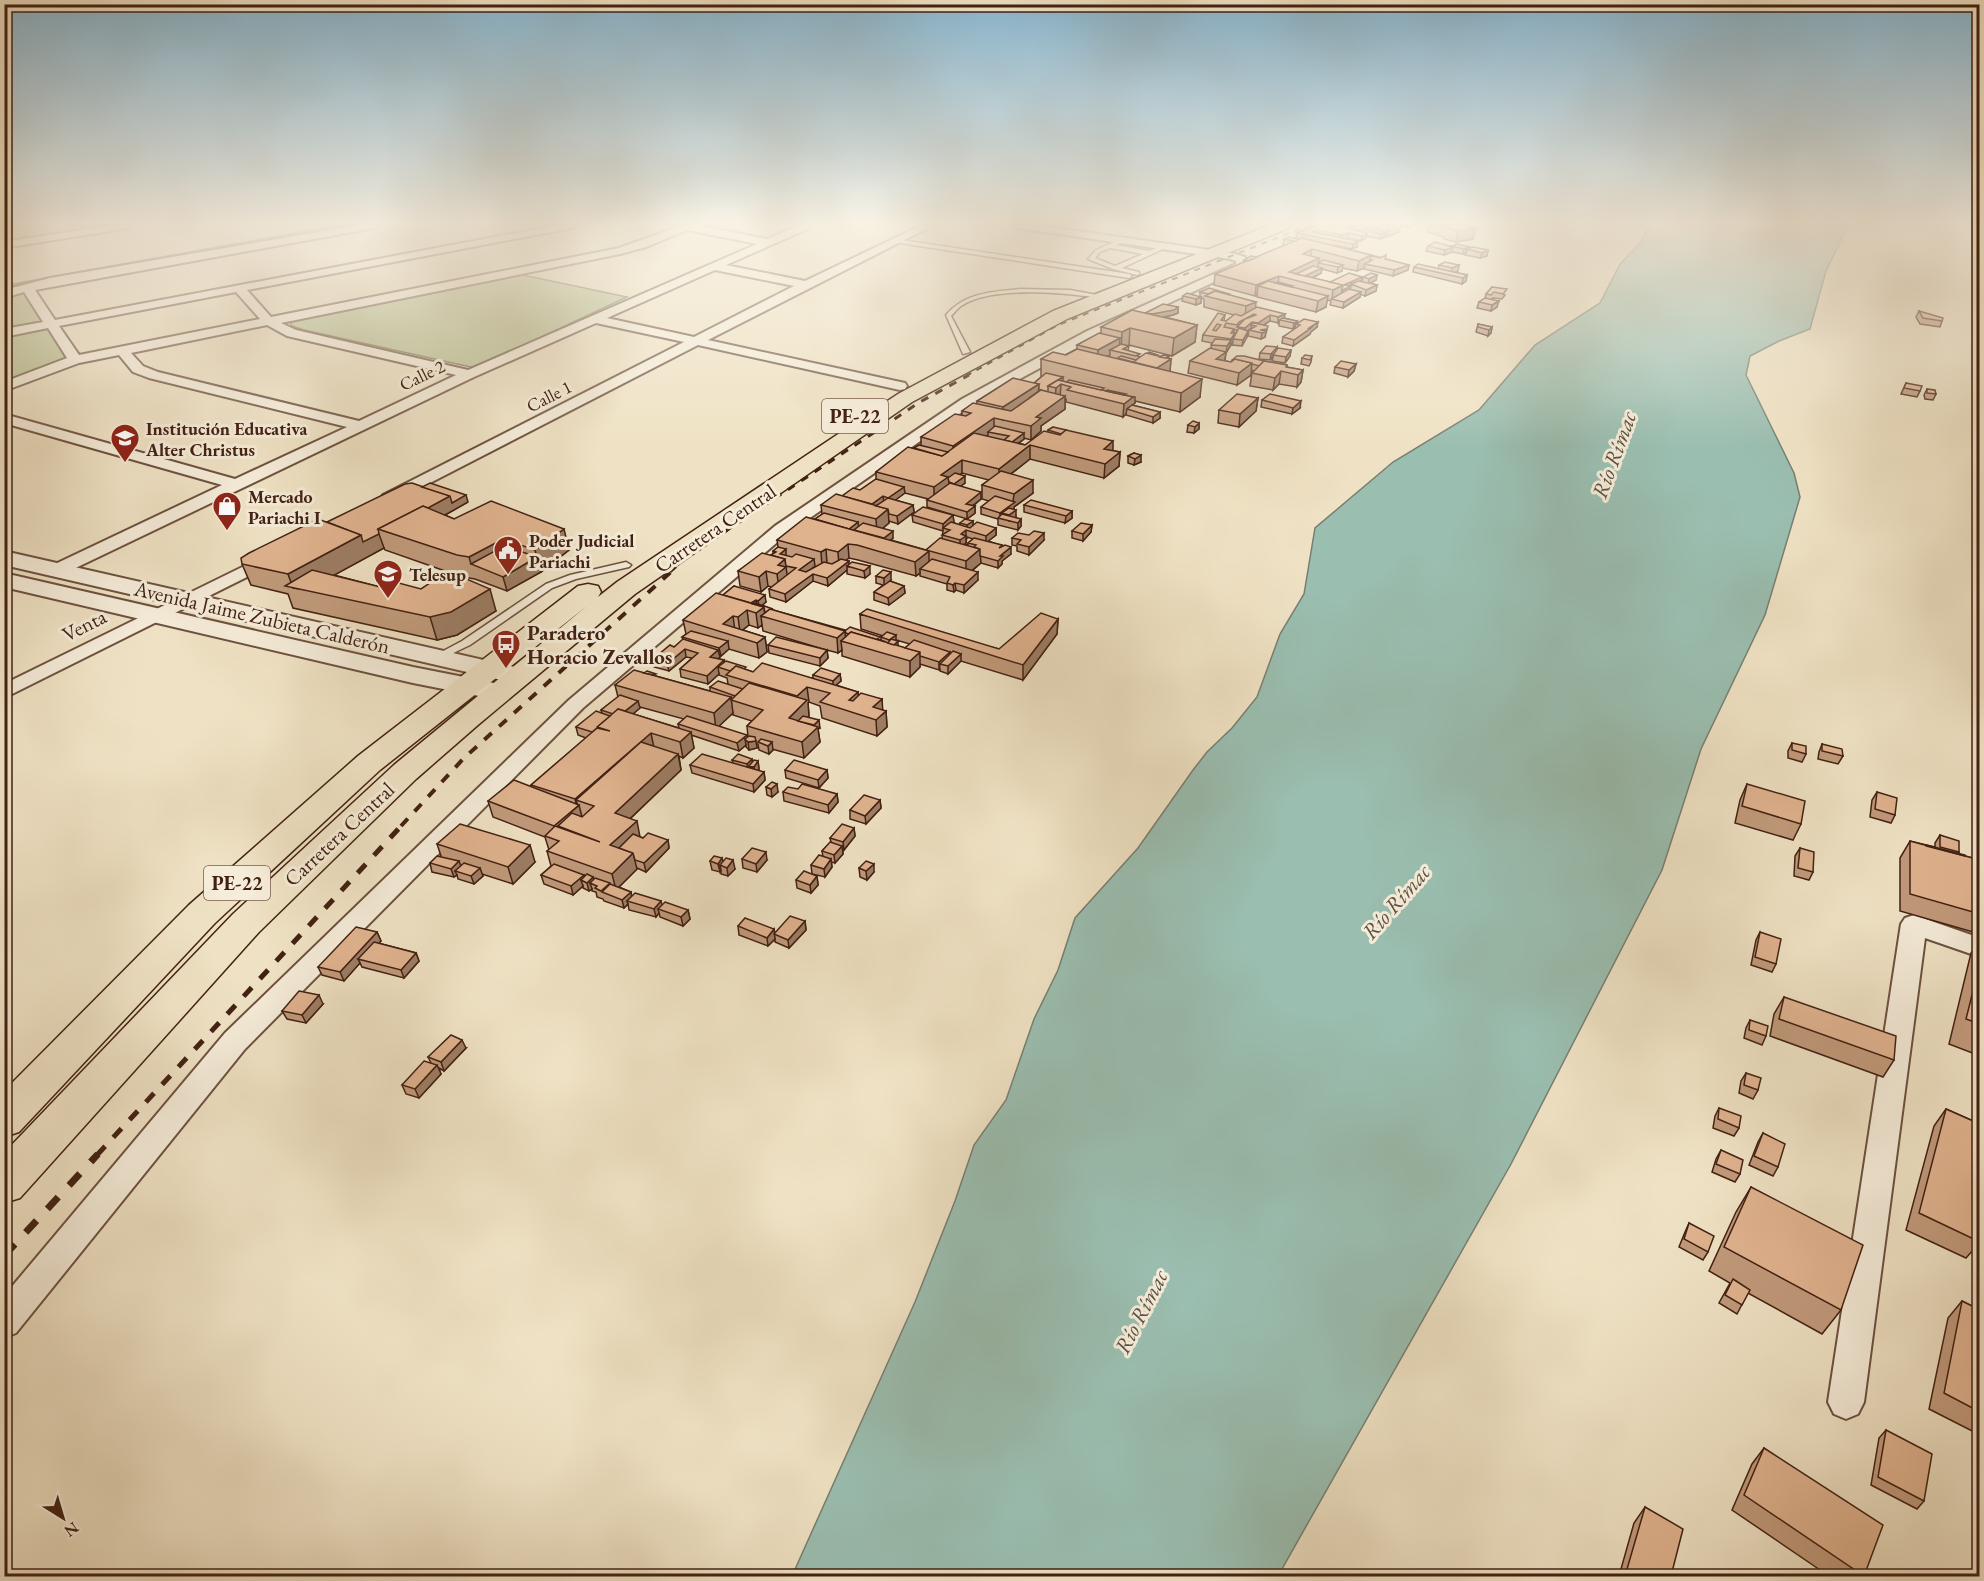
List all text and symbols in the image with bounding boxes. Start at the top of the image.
street label: Calle 2 [395,354,449,396]
street label: Calle 1 [522,375,576,417]
road number: PE-22 [822,399,888,433]
water label: Río Rímac [1585,407,1643,502]
place label: Institución Educativa Alter Christus [145,417,308,461]
school or university icon: Institución Educativa Alter Christus [109,422,141,464]
street label: Carretera Central [649,477,781,579]
place label: Mercado Pariachi I [248,485,321,529]
shop icon: Mercado Pariachi I [211,490,243,532]
place label: Poder Judicial Pariachi [529,529,634,573]
public building icon: Poder Judicial Pariachi [492,534,524,576]
school or university icon: Telesup [372,558,404,600]
place label: Telesup [409,563,466,586]
street label: Avenida Jaime Zubieta Calderón [131,574,392,660]
street label: Venta [57,602,111,648]
place label: Paradero Horacio Zevallos [527,619,672,670]
bus stop icon: Paradero Horacio Zevallos [490,628,522,670]
street label: Carretera Central [278,776,400,892]
water label: Río Rímac [1355,858,1437,946]
road number: PE-22 [204,866,270,900]
water label: Río Rímac [1108,1264,1175,1359]
north arrow [33,1488,93,1548]
text: N [60,1517,83,1542]

